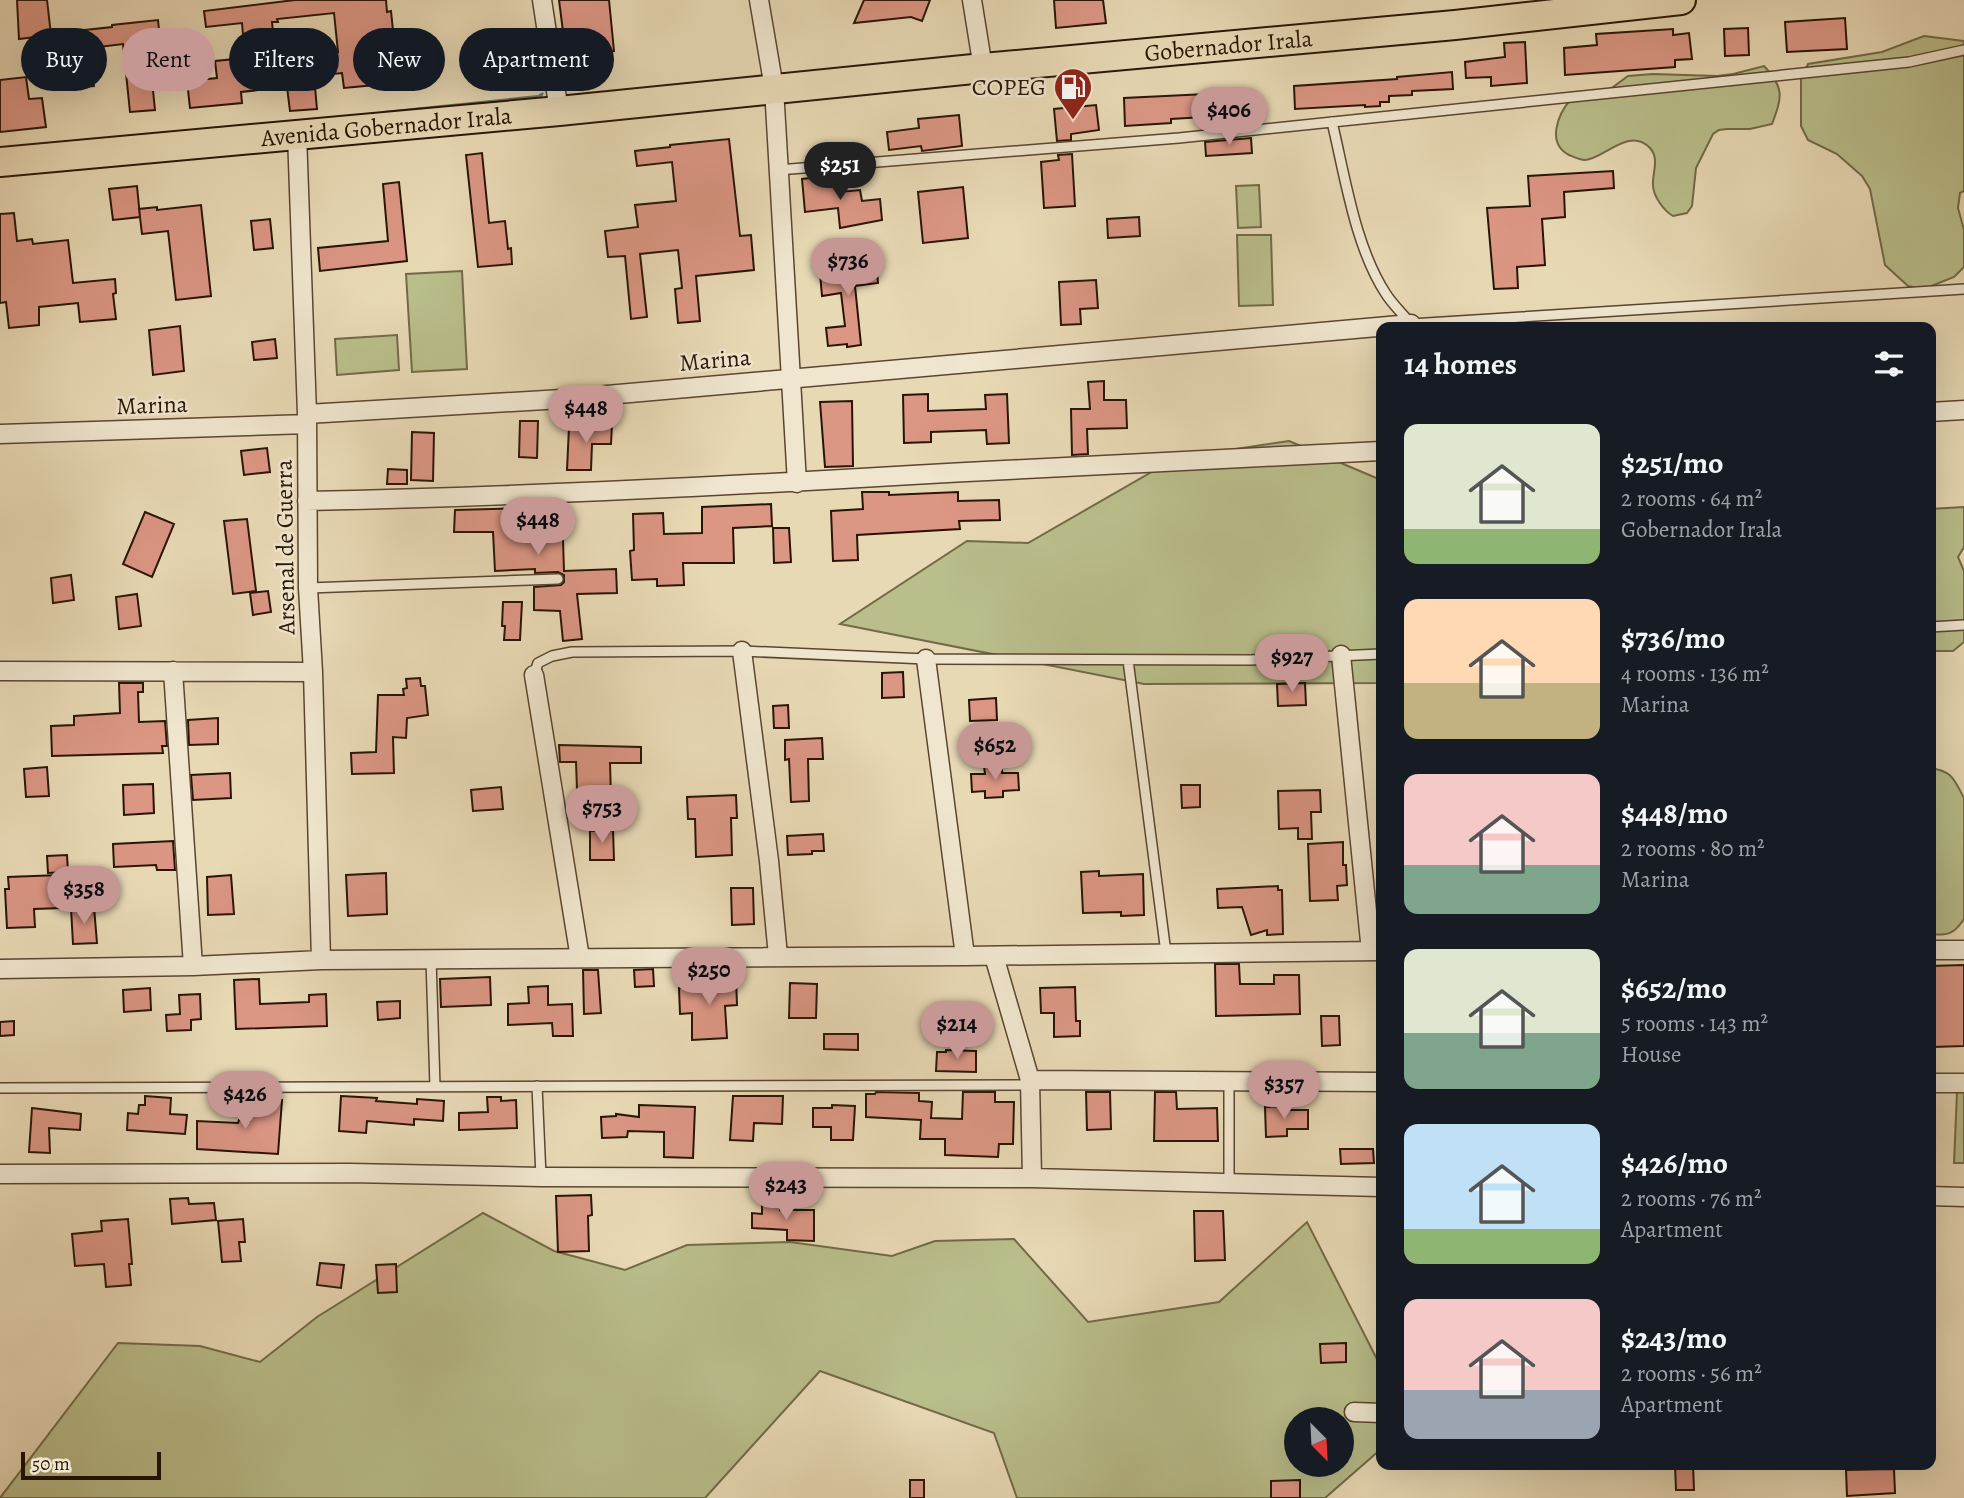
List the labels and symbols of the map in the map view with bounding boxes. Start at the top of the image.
street label: Gobernador Irala [1143,22,1315,69]
fuel station icon: COPEG [1052,66,1094,121]
place label: COPEG [972,71,1046,103]
pin: $406 [1188,88,1270,147]
street label: Avenida Gobernador Irala [259,99,514,154]
pin: $251 [799,142,881,202]
pin: $736 [807,238,889,298]
street label: Marina [678,341,753,379]
pin: $448 [545,386,627,445]
street label: Marina [116,388,189,422]
street label: Arsenal de Guerra [267,458,303,636]
pin: $448 [497,498,579,557]
pin: $927 [1251,634,1333,694]
pin: $652 [954,722,1036,782]
pin: $753 [561,786,643,845]
pin: $358 [43,866,125,926]
pin: $250 [668,948,750,1007]
pin: $214 [916,1002,998,1061]
pin: $357 [1243,1062,1325,1121]
pin: $426 [204,1072,286,1131]
pin: $243 [745,1162,827,1222]
north arrow [1284,1407,1354,1477]
scale bar [21,1449,161,1481]

